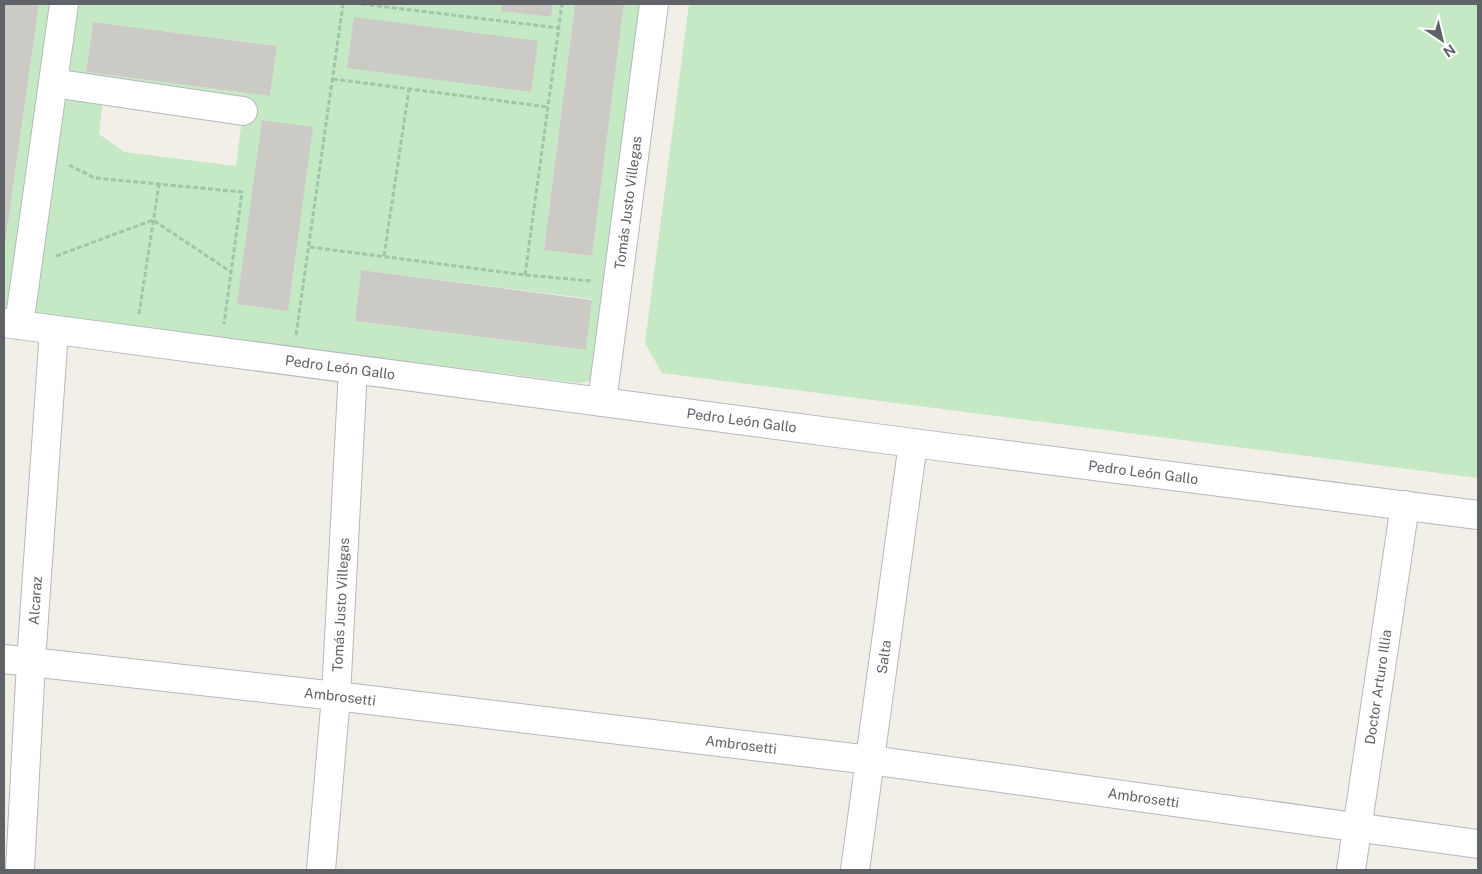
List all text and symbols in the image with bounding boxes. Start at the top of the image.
north arrow [1417,15,1467,65]
text: N [1440,41,1459,60]
street label: Tomás Justo Villegas [611,135,645,270]
street label: Pedro León Gallo [284,352,396,383]
street label: Pedro León Gallo [686,405,798,436]
street label: Pedro León Gallo [1087,457,1199,487]
street label: Tomás Justo Villegas [329,537,352,672]
street label: Alcaraz [26,575,45,625]
street label: Doctor Arturo Illia [1362,628,1394,745]
street label: Salta [874,639,894,675]
street label: Ambrosetti [303,684,377,709]
street label: Ambrosetti [704,732,778,757]
street label: Ambrosetti [1107,785,1180,811]

